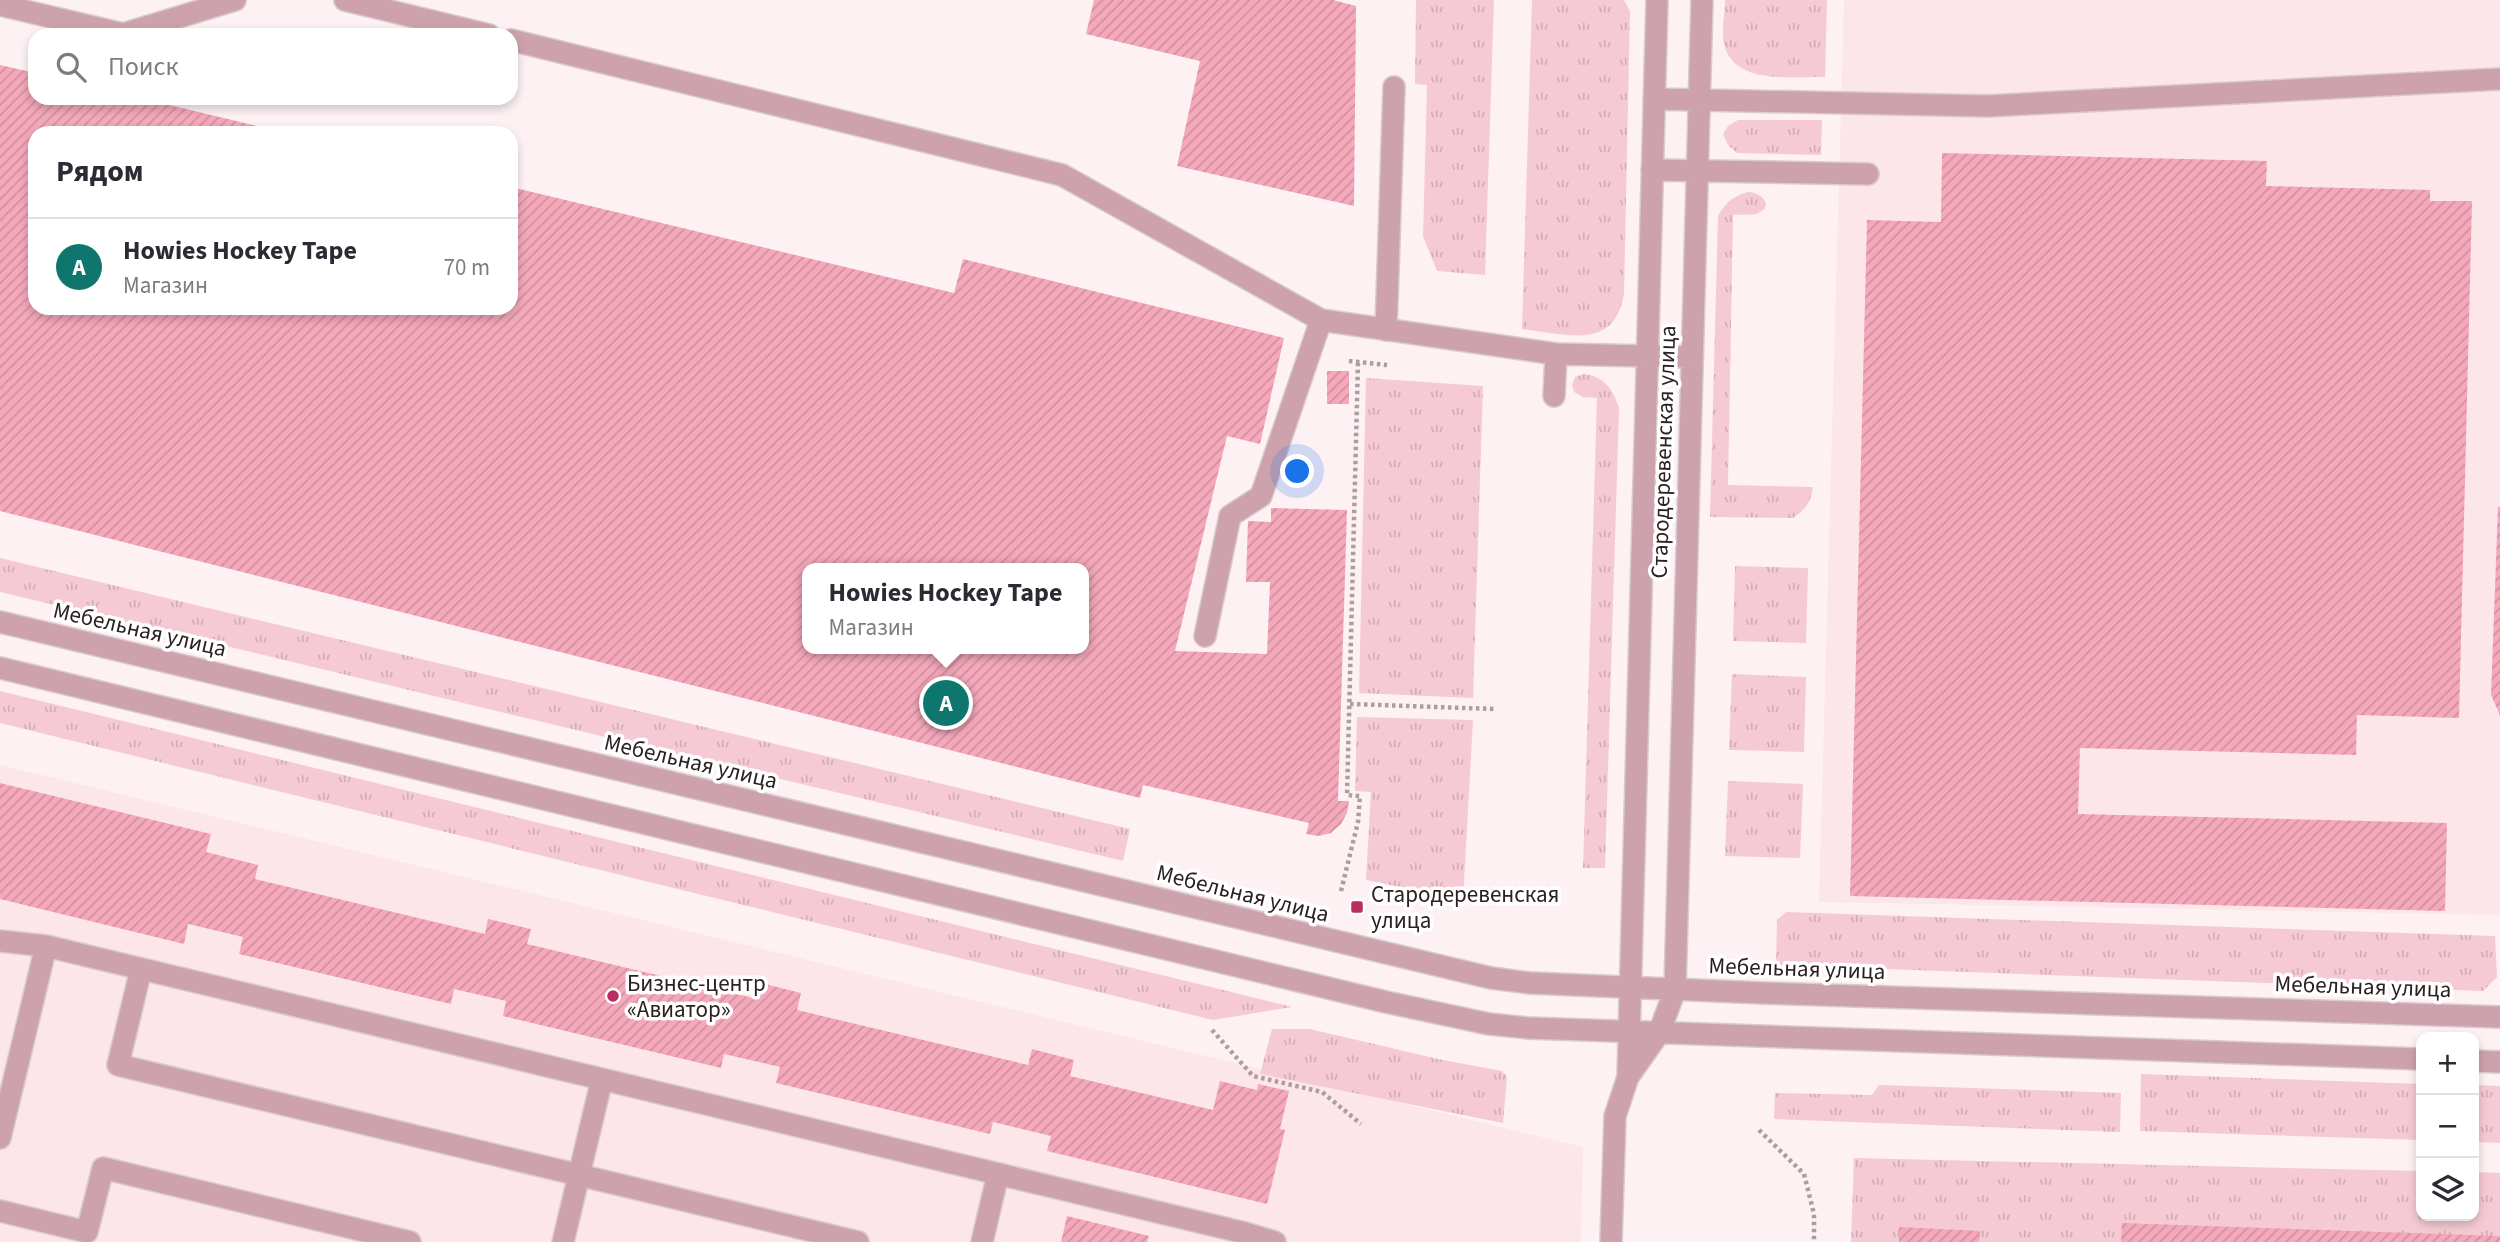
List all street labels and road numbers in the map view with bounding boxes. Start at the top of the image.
street label: Стародеревенская улица [1643,325,1684,579]
street label: Мебельная улица [50,594,230,665]
street label: Мебельная улица [601,726,781,797]
street label: Мебельная улица [1153,856,1333,931]
street label: Мебельная улица [1708,949,1886,988]
street label: Мебельная улица [2274,967,2452,1006]

